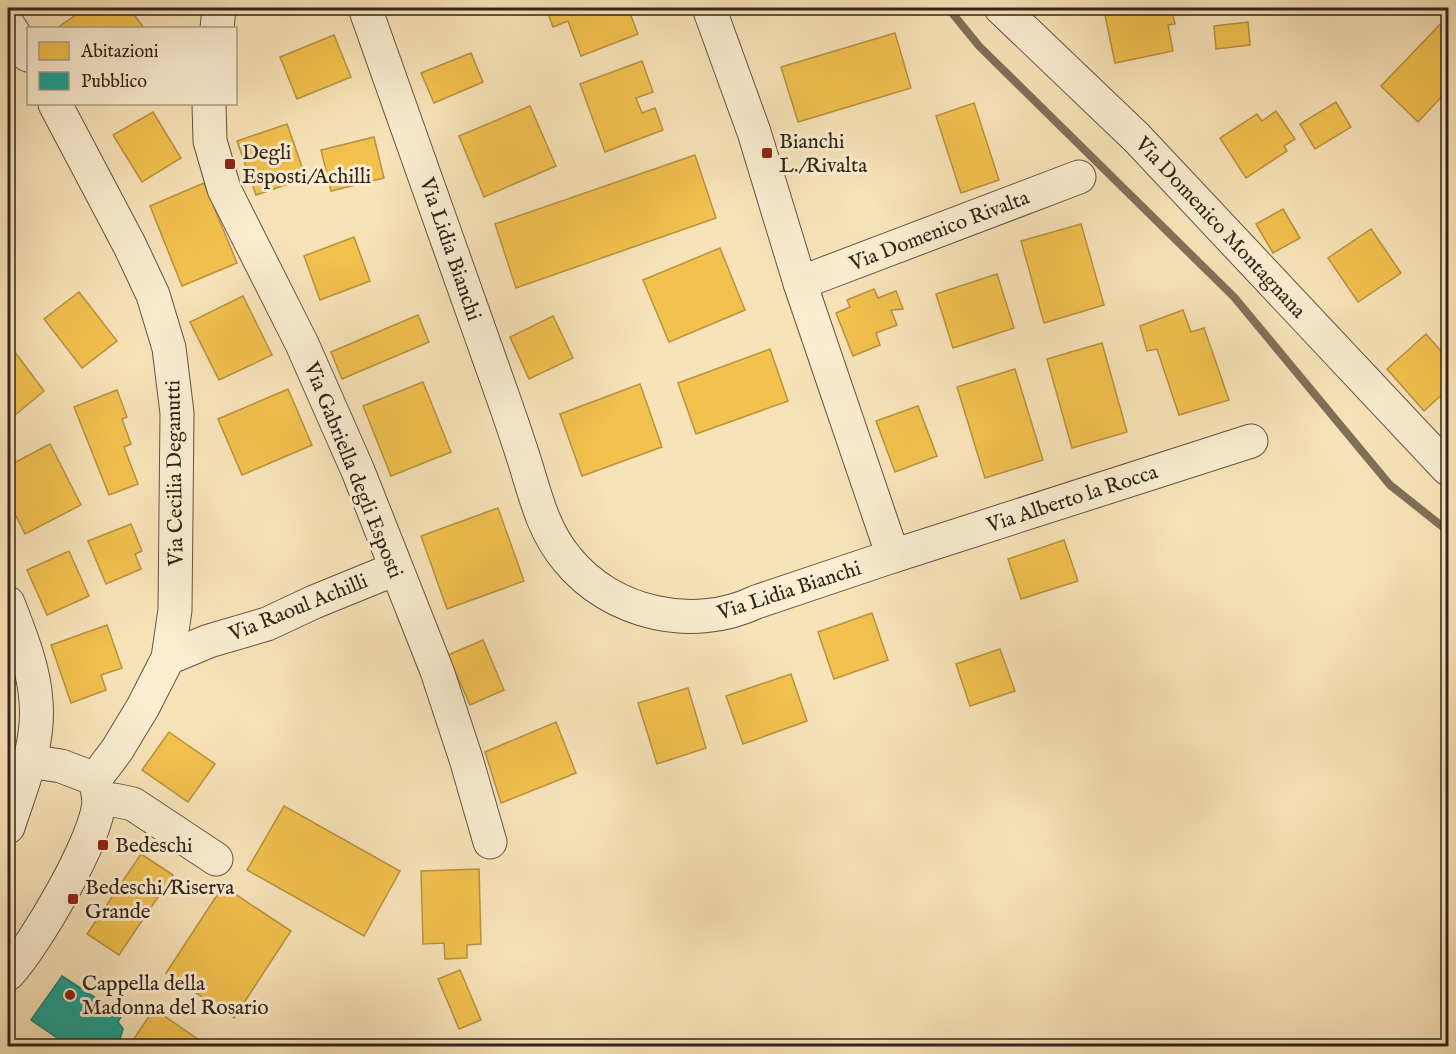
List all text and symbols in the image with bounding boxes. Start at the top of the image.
legend [27,27,237,105]
text: Abitazioni [80,41,159,64]
text: Pubblico [81,71,147,94]
place label: Bianchi L./Rivalta [779,129,868,180]
street label: Via Domenico Montagnana [1128,131,1312,325]
place label: Degli Esposti/Achilli [242,140,371,191]
marker: Bianchi L./Rivalta [760,146,774,160]
marker: Degli Esposti/Achilli [223,157,237,171]
street label: Via Lidia Bianchi [412,173,487,325]
street label: Via Domenico Rivalta [845,184,1034,278]
street label: Via Gabriella degli Esposti [296,357,408,583]
street label: Via Cecilia Deganutti [160,380,191,567]
street label: Via Alberto la Rocca [983,459,1162,540]
street label: Via Lidia Bianchi [713,555,865,628]
street label: Via Raoul Achilli [224,568,372,649]
place label: Bedeschi [115,833,193,860]
marker: Bedeschi [96,838,110,852]
place label: Bedeschi/Riserva Grande [85,875,235,926]
marker: Bedeschi/Riserva Grande [66,892,80,906]
place label: Cappella della Madonna del Rosario [82,971,269,1022]
marker: Cappella della Madonna del Rosario [63,988,77,1002]

